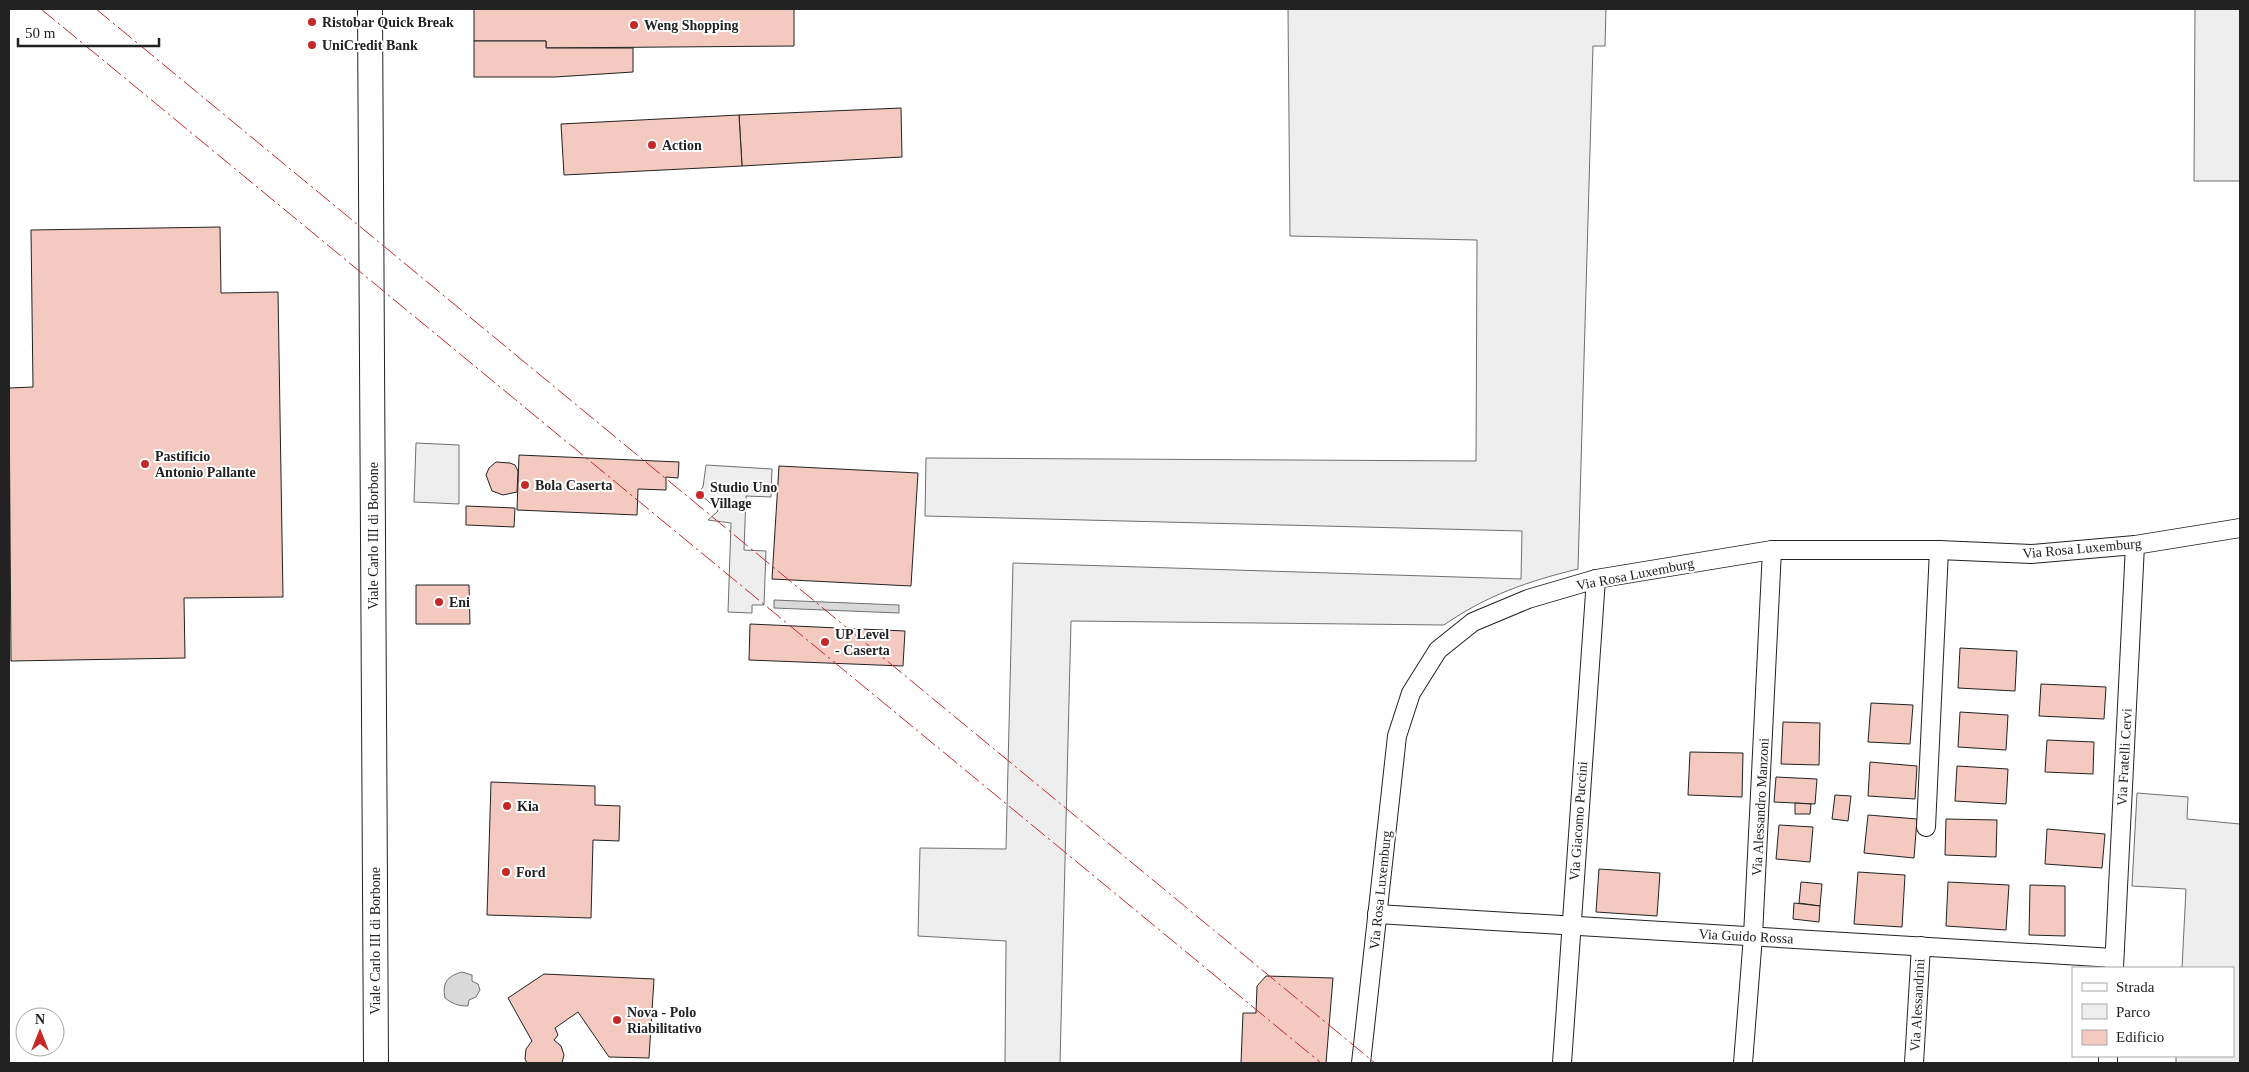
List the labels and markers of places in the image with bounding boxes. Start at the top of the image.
place label: Ristobar Quick Break [322,15,454,30]
marker: Ristobar Quick Break [306,16,318,28]
place label: Weng Shopping [644,18,739,33]
marker: Weng Shopping [628,19,640,31]
place label: UniCredit Bank [322,38,418,53]
marker: UniCredit Bank [306,39,318,51]
place label: Action [662,138,702,153]
marker: Action [646,139,658,151]
place label: Pastificio Antonio Pallante [155,449,256,480]
marker: Pastificio Antonio Pallante [139,458,151,470]
place label: Bola Caserta [535,478,612,493]
marker: Bola Caserta [519,479,531,491]
place label: Studio Uno Village [710,480,777,511]
marker: Studio Uno Village [694,489,706,501]
place label: Eni [449,595,470,610]
marker: Eni [433,596,445,608]
place label: UP Level - Caserta [835,627,890,658]
marker: UP Level - Caserta [819,636,831,648]
place label: Kia [517,799,539,814]
marker: Kia [501,800,513,812]
place label: Ford [516,865,546,880]
marker: Ford [500,866,512,878]
place label: Nova - Polo Riabilitativo [627,1005,702,1036]
marker: Nova - Polo Riabilitativo [611,1014,623,1026]

